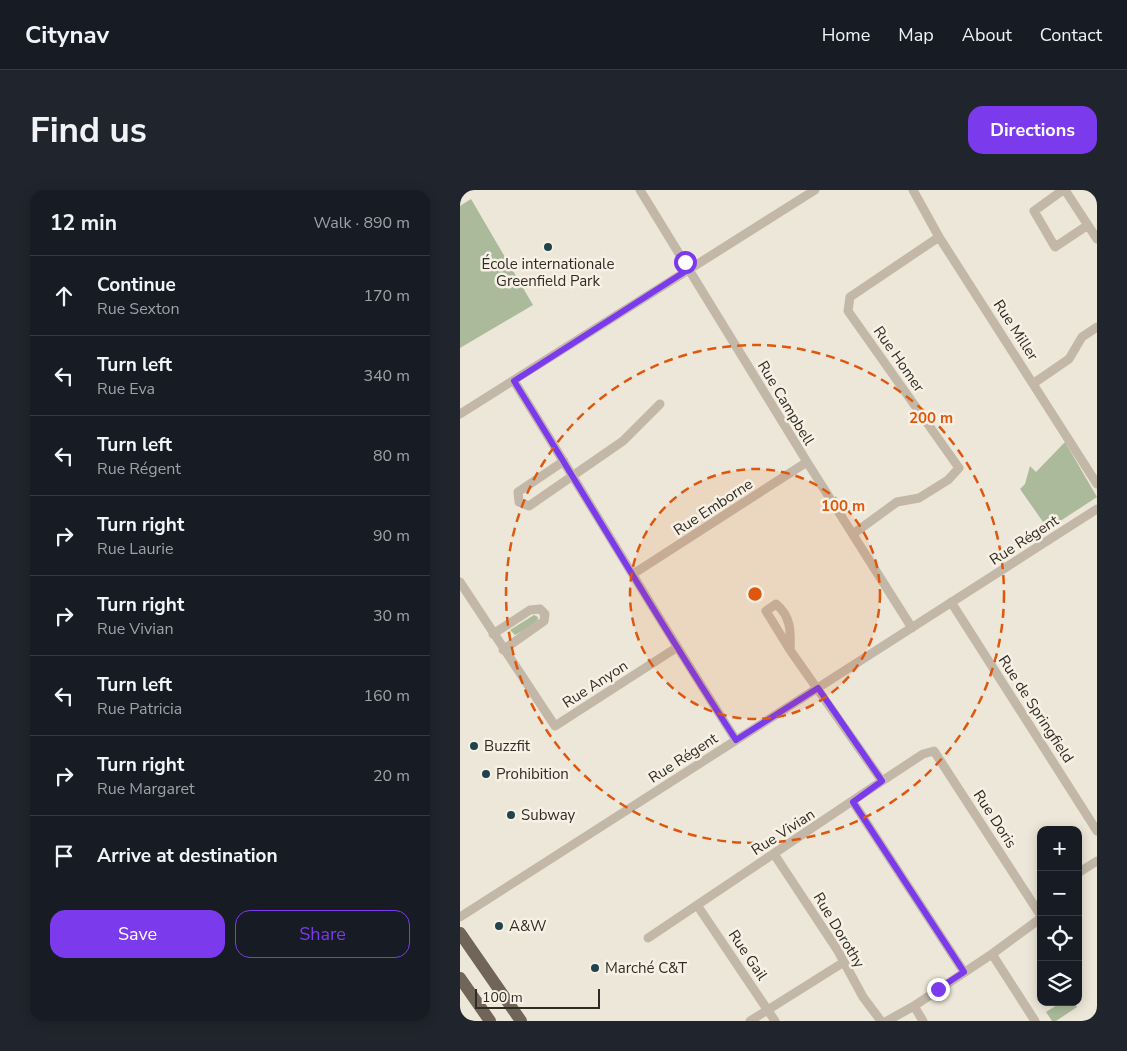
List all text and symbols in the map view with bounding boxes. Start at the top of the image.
text: Citynav [25,19,109,51]
text: Home [822,23,870,47]
text: Map [898,23,934,47]
text: About [962,23,1012,47]
text: Contact [1040,23,1102,47]
button: Directions [968,106,1097,154]
text: Find us [30,107,147,154]
text: 12 min [50,209,117,237]
text: Walk · 890 m [314,212,410,234]
marker: École internationale Greenfield Park [542,241,554,253]
route start [674,251,697,274]
place label: École internationale Greenfield Park [482,254,614,291]
text: Continue [97,272,176,298]
icon: ahead [50,282,78,310]
text: 170 m [363,285,410,307]
street label: Rue Miller [989,296,1043,365]
text: Rue Sexton [97,298,180,320]
street label: Rue Homer [869,322,929,396]
text: Turn left [97,352,172,378]
street label: Rue Campbell [753,357,819,449]
icon: left [50,362,78,390]
text: 340 m [363,365,410,387]
text: Rue Eva [97,378,155,400]
text: 200 m [909,408,953,428]
text: Turn left [97,432,172,458]
icon: left [50,442,78,470]
text: 80 m [373,445,410,467]
text: Rue Régent [97,458,181,480]
street label: Rue Emborne [669,474,757,540]
text: 100 m [821,496,865,516]
street label: Rue Régent [986,510,1063,570]
text: Turn right [97,512,184,538]
icon: right [50,522,78,550]
text: 90 m [373,525,410,547]
text: Rue Laurie [97,538,173,560]
centre of rings [746,585,764,603]
text: Turn right [97,592,184,618]
icon: right [50,602,78,630]
text: 30 m [373,605,410,627]
text: Rue Vivian [97,618,174,640]
street label: Rue de Springfield [994,651,1078,767]
street label: Rue Anyon [558,655,632,713]
text: Turn left [97,672,172,698]
icon: left [50,682,78,710]
text: 160 m [363,685,410,707]
text: Rue Patricia [97,698,182,720]
street label: Rue Régent [645,728,722,788]
place label: Buzzfit [484,736,531,756]
marker: Buzzfit [468,740,480,752]
text: Turn right [97,752,184,778]
icon: right [50,762,78,790]
place label: Prohibition [496,764,569,784]
text: 20 m [373,765,410,787]
marker: Prohibition [480,768,492,780]
text: Rue Margaret [97,778,195,800]
street label: Rue Doris [969,786,1021,852]
street label: Rue Vivian [747,804,819,860]
place label: Subway [521,805,576,825]
marker: Subway [505,809,517,821]
map controls [1037,826,1082,1006]
button: + [1037,826,1082,871]
icon: arrive [50,842,78,870]
text: Arrive at destination [97,843,278,869]
button: − [1037,871,1082,916]
street label: Rue Dorothy [809,889,870,972]
button: Save [50,910,225,958]
button: Share [235,910,410,958]
place label: A&W [509,916,547,936]
button: locate [1037,916,1082,961]
marker: A&W [493,920,505,932]
street label: Rue Gail [724,926,773,985]
place label: Marché C&T [605,958,687,978]
button: layers [1037,961,1082,1006]
marker: Marché C&T [589,962,601,974]
route end [927,978,950,1001]
scale bar [475,986,600,1009]
text: 100 m [482,988,523,1007]

